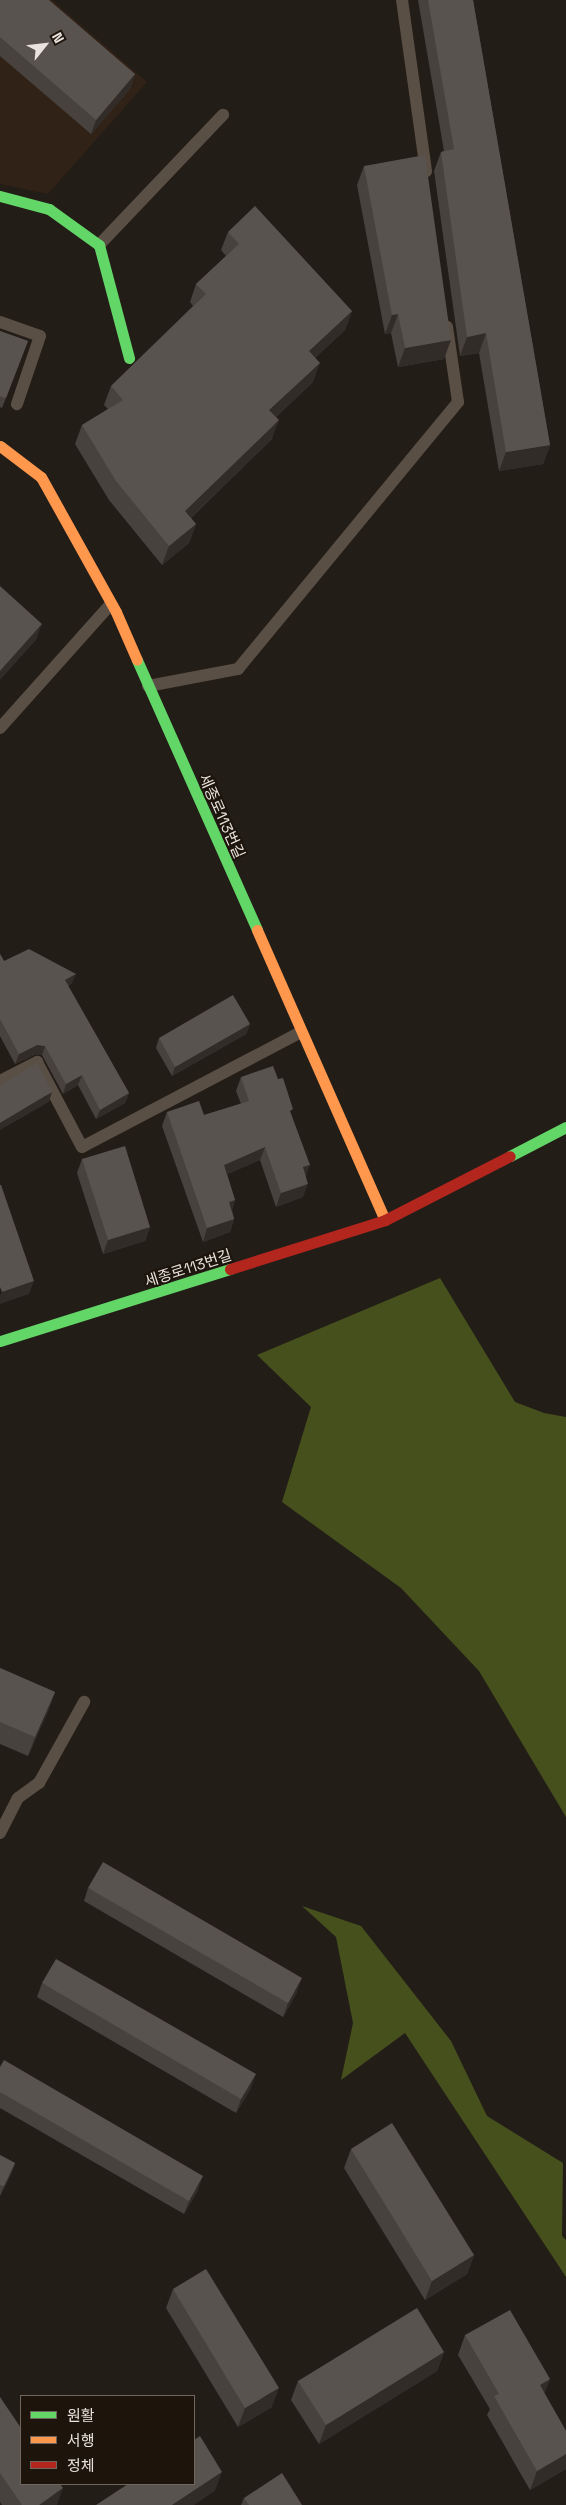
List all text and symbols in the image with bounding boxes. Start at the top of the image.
north arrow [20,20,70,70]
text: N [48,29,68,46]
street label: 세종로113번길 [195,771,249,861]
street label: 세종로113번길 [142,1245,234,1291]
legend [20,2395,195,2485]
text: 원활 [67,2406,95,2425]
text: 서행 [67,2431,95,2450]
text: 정체 [67,2456,95,2475]

